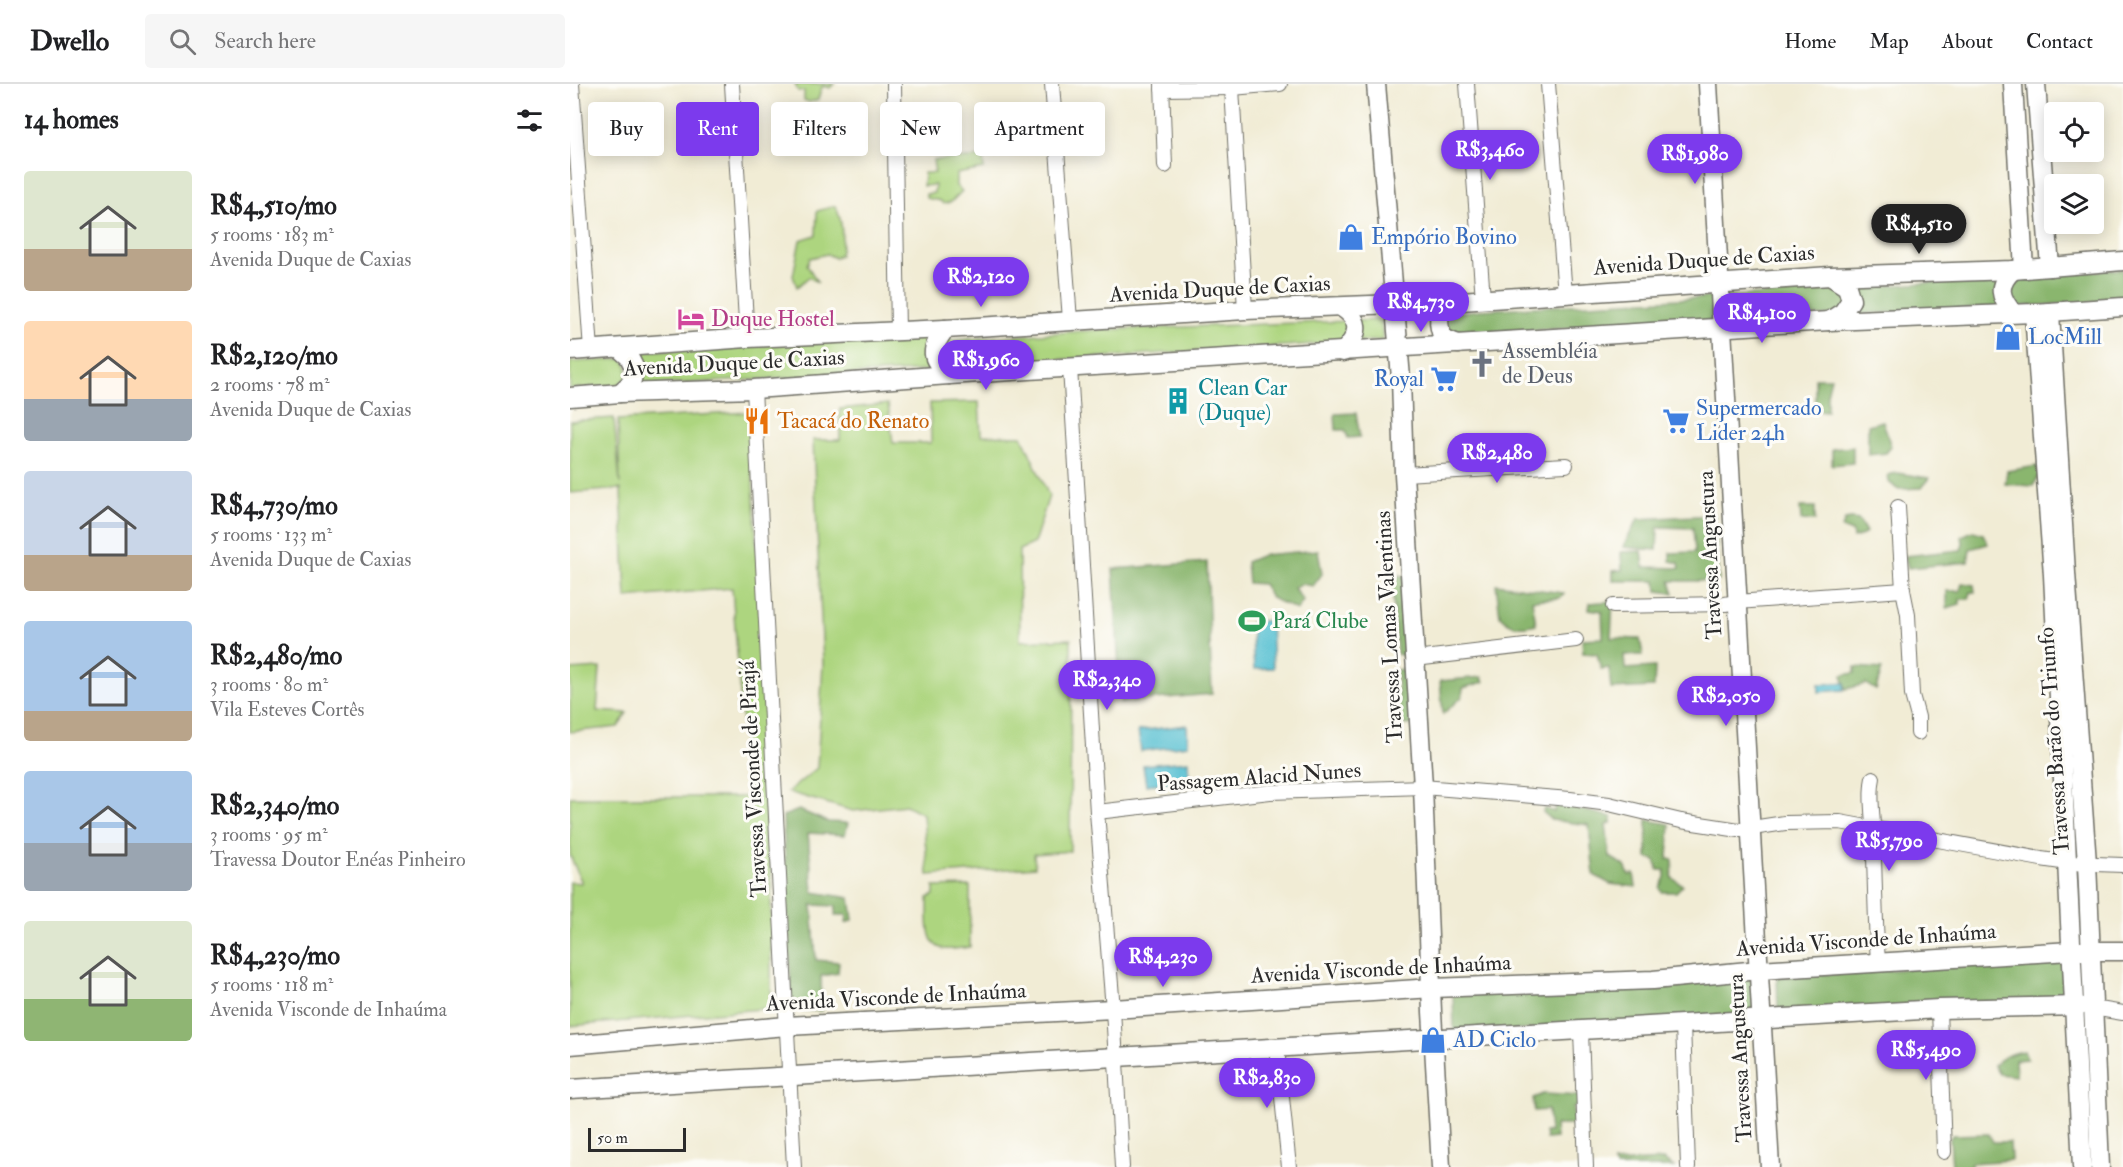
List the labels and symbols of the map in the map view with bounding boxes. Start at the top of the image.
pin: R$3,460 [1435,130,1545,181]
pin: R$1,980 [1640,134,1750,185]
pin: R$4,510 [1864,204,1974,255]
shop icon: Empório Bovino [1336,222,1366,252]
place label: Empório Bovino [1371,223,1517,252]
street label: Avenida Duque de Caxias [1592,238,1815,282]
pin: R$2,120 [926,257,1036,308]
street label: Avenida Duque de Caxias [1108,269,1331,309]
pin: R$4,730 [1366,282,1476,333]
pin: R$4,100 [1707,293,1817,344]
hotel icon: Duque Hostel [676,304,706,334]
place label: Duque Hostel [711,305,835,333]
shop icon: LocMill [1993,322,2023,352]
place label: LocMill [2028,323,2102,351]
place label: Assembléia de Deus [1501,337,1598,390]
pin: R$1,960 [931,340,1041,391]
street label: Avenida Duque de Caxias [622,343,845,383]
church icon: Assembléia de Deus [1467,349,1497,379]
supermarket icon: Royal [1429,364,1459,394]
place label: Royal [1374,365,1424,393]
place label: Clean Car (Duque) [1198,374,1288,427]
building icon: Clean Car (Duque) [1163,386,1193,416]
place label: Supermercado Lider 24h [1696,394,1822,447]
restaurant icon: Tacacá do Renato [742,406,772,436]
supermarket icon: Supermercado Lider 24h [1661,406,1691,436]
place label: Tacacá do Renato [777,407,929,435]
pin: R$2,480 [1442,433,1552,484]
street label: Travessa Angustura [1692,469,1728,640]
street label: Travessa Lomas Valentinas [1369,510,1409,744]
sports icon: Pará Clube [1237,606,1267,636]
place label: Pará Clube [1272,607,1368,635]
street label: Travessa Barão do Triunfo [2032,626,2076,856]
street label: Travessa Visconde de Pirajá [733,659,773,898]
pin: R$2,340 [1052,660,1162,711]
pin: R$2,050 [1671,676,1781,727]
street label: Passagem Alacid Nunes [1156,756,1362,798]
pin: R$5,790 [1834,821,1944,872]
street label: Avenida Visconde de Inhaúma [1734,917,1998,963]
pin: R$4,230 [1108,937,1218,988]
street label: Avenida Visconde de Inhaúma [1249,948,1513,990]
street label: Travessa Angustura [1722,972,1758,1143]
street label: Avenida Visconde de Inhaúma [764,976,1028,1018]
shop icon: AD Ciclo [1418,1025,1448,1055]
place label: AD Ciclo [1452,1026,1536,1054]
pin: R$5,490 [1871,1030,1981,1081]
pin: R$2,830 [1212,1058,1322,1109]
scale bar [588,1125,686,1152]

